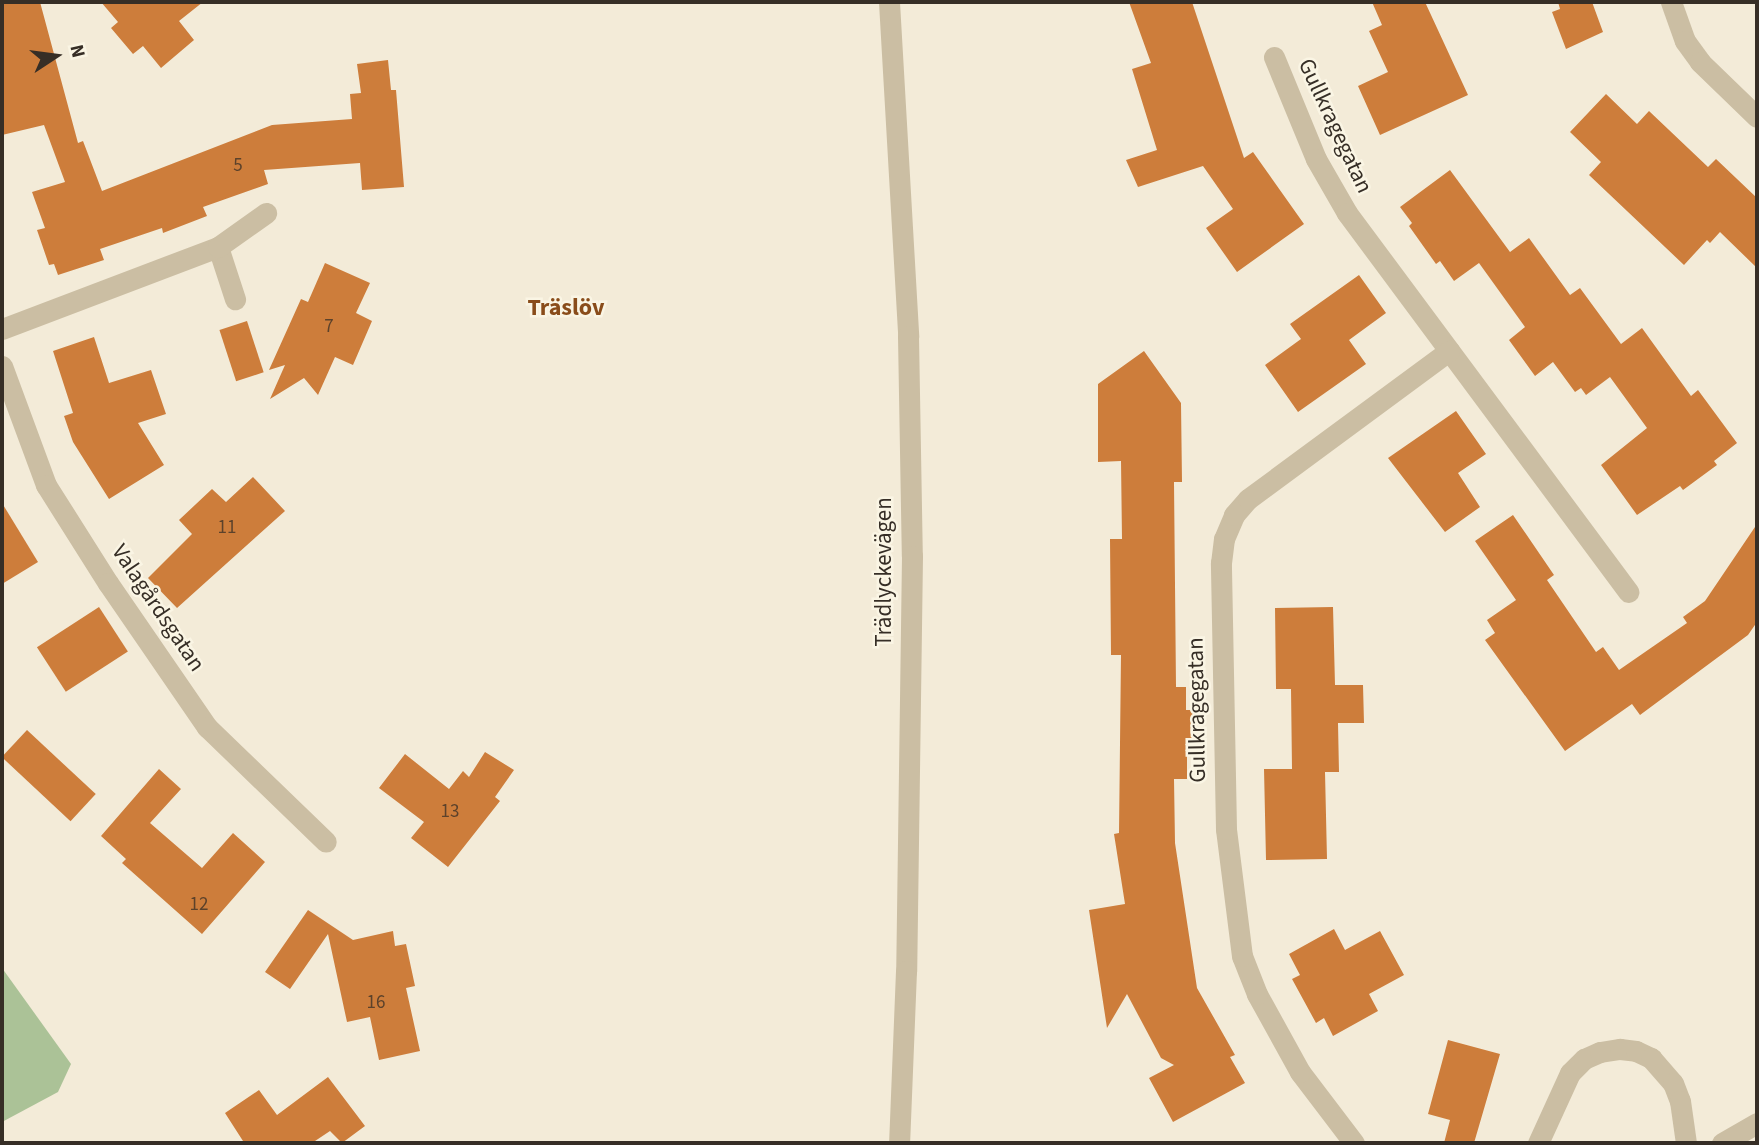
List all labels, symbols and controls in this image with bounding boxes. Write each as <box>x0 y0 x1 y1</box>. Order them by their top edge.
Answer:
north arrow <box>21 21 91 91</box>
text: N <box>62 42 92 60</box>
street label: Gullkragegatan <box>1292 54 1378 198</box>
house number: 5 <box>233 155 243 177</box>
district label: Träslöv <box>527 294 605 322</box>
house number: 7 <box>324 316 334 338</box>
street label: Trädlyckevägen <box>870 497 898 647</box>
house number: 11 <box>218 517 236 539</box>
street label: Valagårdsgatan <box>105 539 211 677</box>
street label: Gullkragegatan <box>1182 637 1212 783</box>
house number: 13 <box>441 801 459 823</box>
house number: 12 <box>190 894 208 916</box>
house number: 16 <box>367 992 385 1014</box>

